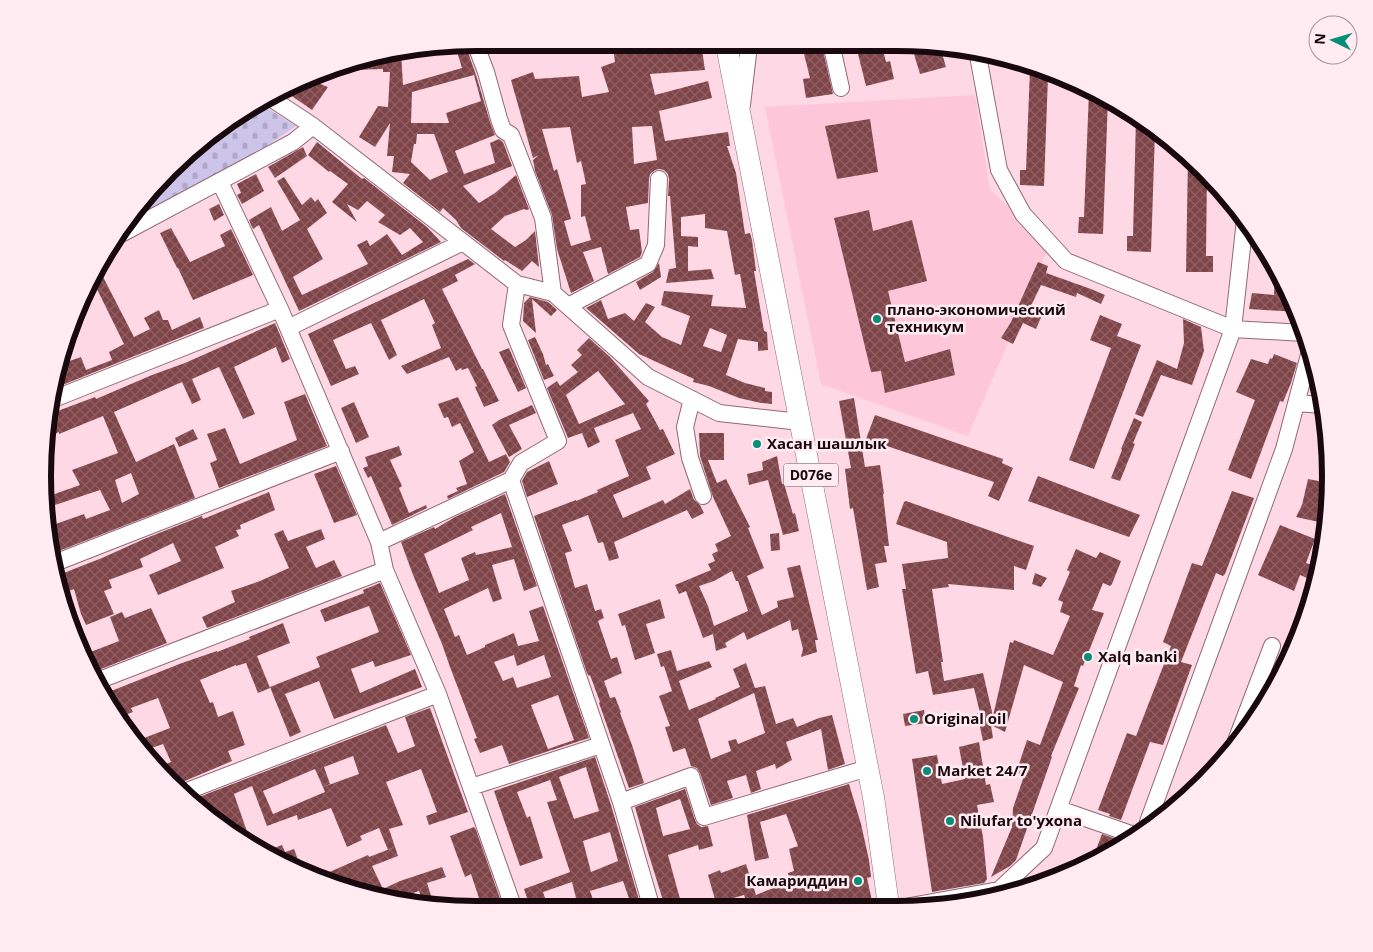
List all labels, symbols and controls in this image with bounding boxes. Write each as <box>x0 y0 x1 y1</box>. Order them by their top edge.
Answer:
north arrow <box>1308 15 1358 65</box>
text: N <box>1310 32 1330 45</box>
place label: плано-экономический техникум <box>887 299 1066 336</box>
marker: плано-экономический техникум <box>871 313 883 325</box>
place label: Хасан шашлык <box>767 433 887 453</box>
marker: Хасан шашлык <box>751 438 763 450</box>
road number: D076e <box>784 464 838 486</box>
place label: Xalq banki <box>1098 646 1177 666</box>
marker: Xalq banki <box>1082 651 1094 663</box>
place label: Original oil <box>924 708 1006 728</box>
marker: Original oil <box>908 713 920 725</box>
place label: Market 24/7 <box>937 760 1028 780</box>
marker: Market 24/7 <box>921 765 933 777</box>
place label: Nilufar to'yxona <box>960 810 1082 830</box>
marker: Nilufar to'yxona <box>944 815 956 827</box>
place label: Камариддин <box>746 870 848 890</box>
marker: Камариддин <box>852 875 864 887</box>

